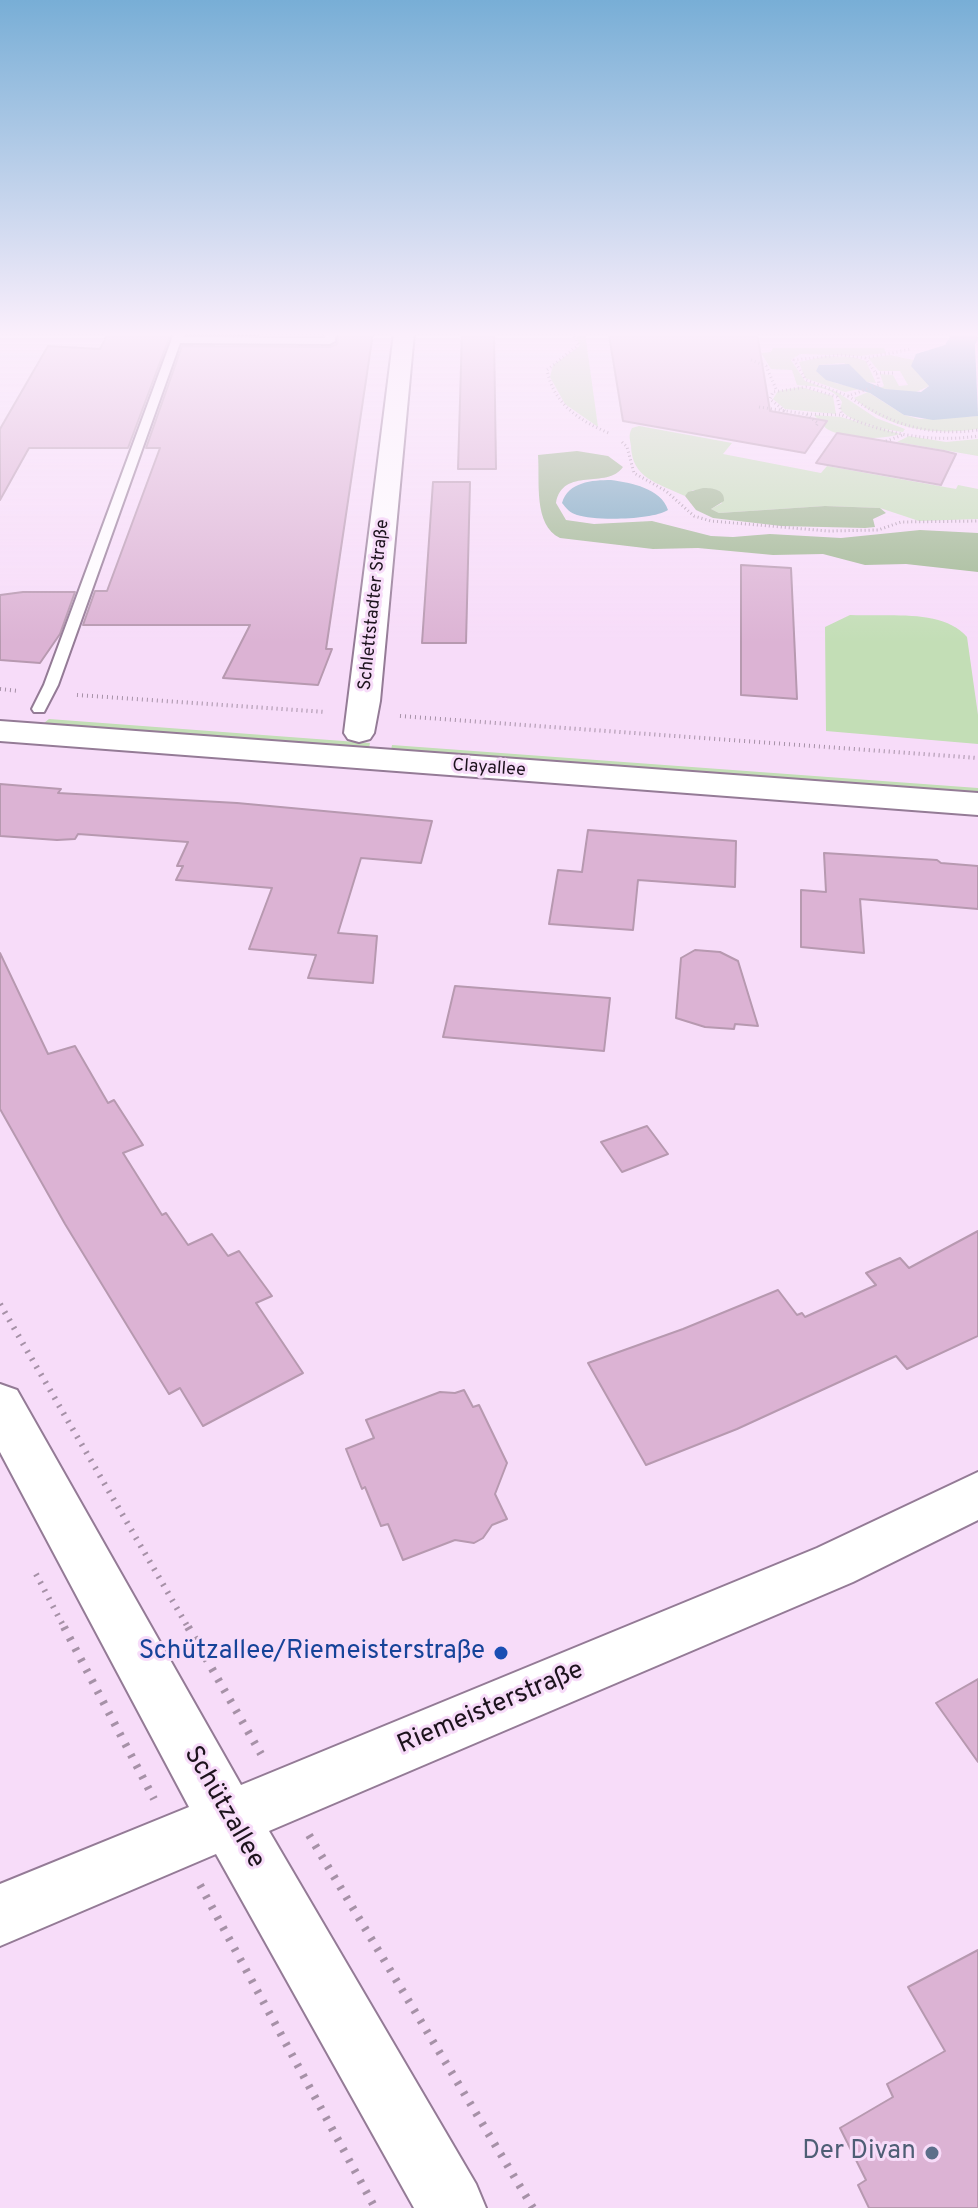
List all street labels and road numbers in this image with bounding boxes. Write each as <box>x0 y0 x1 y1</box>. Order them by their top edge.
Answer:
street label: Schlettstadter Straße <box>355 518 395 692</box>
street label: Clayallee <box>452 756 526 782</box>
street label: Riemeisterstraße <box>393 1656 589 1762</box>
street label: Schützallee <box>176 1741 270 1875</box>

